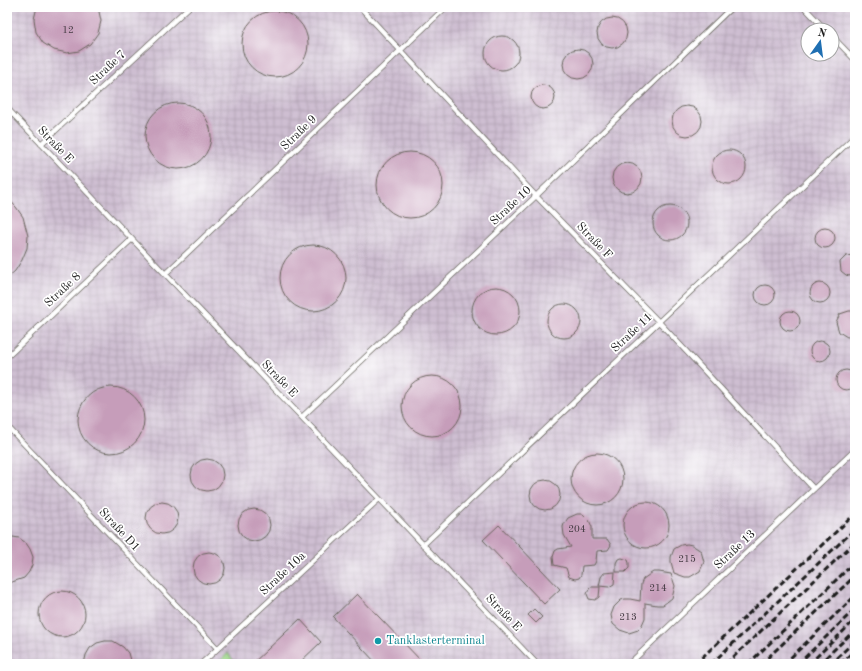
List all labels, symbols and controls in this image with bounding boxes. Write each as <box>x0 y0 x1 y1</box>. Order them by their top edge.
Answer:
north arrow <box>800 22 840 62</box>
house number: 12 <box>62 25 74 35</box>
text: N <box>817 27 828 40</box>
street label: Straße 7 <box>88 48 128 88</box>
street label: Straße 9 <box>279 113 319 153</box>
street label: Straße E <box>35 124 75 166</box>
street label: Straße 10 <box>488 184 534 228</box>
street label: Straße F <box>574 220 614 262</box>
street label: Straße 8 <box>43 270 83 310</box>
street label: Straße 11 <box>609 311 655 355</box>
street label: Straße E <box>259 358 299 400</box>
street label: Straße D1 <box>96 506 142 554</box>
house number: 204 <box>568 524 586 534</box>
street label: Straße 13 <box>712 528 758 572</box>
street label: Straße 10a <box>258 550 308 598</box>
house number: 215 <box>678 554 696 564</box>
house number: 214 <box>649 583 667 593</box>
street label: Straße E <box>483 592 523 634</box>
house number: 213 <box>619 612 637 622</box>
place label: Tanklasterterminal <box>386 635 485 647</box>
marker: Tanklasterterminal <box>373 636 383 646</box>

